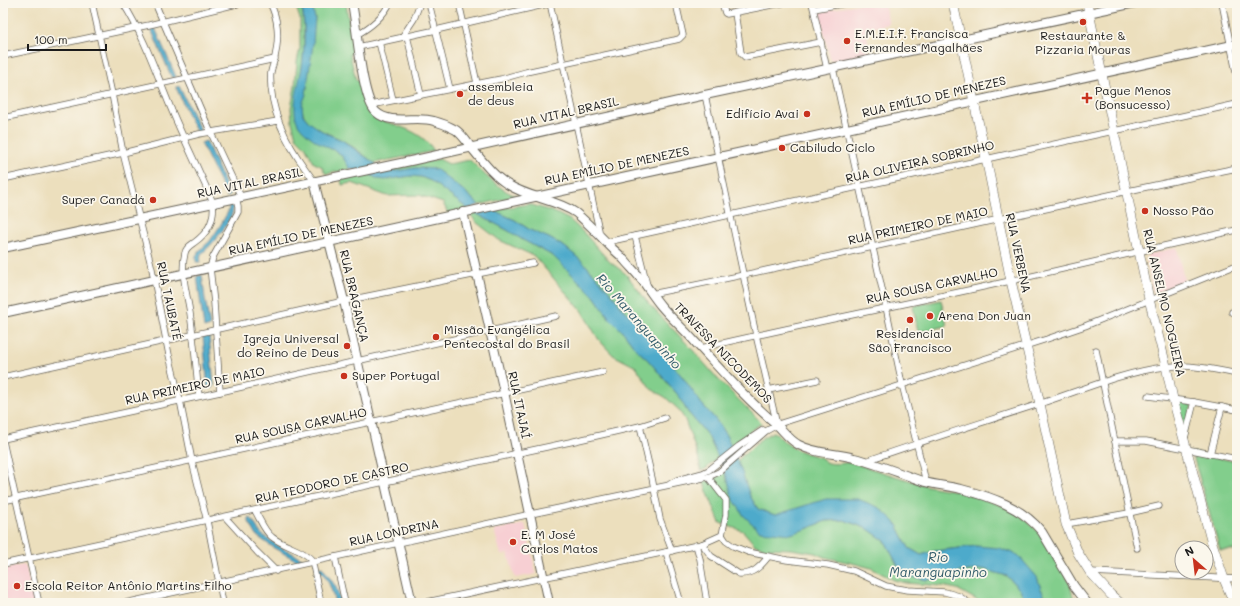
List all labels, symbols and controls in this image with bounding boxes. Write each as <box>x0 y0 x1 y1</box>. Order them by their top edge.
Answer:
marker: Restaurante & Pizzaria Mouras <box>1078 17 1088 27</box>
place label: E.M.E.I.F. Francisca Fernandes Magalhães <box>855 25 983 55</box>
scale bar <box>28 26 106 52</box>
place label: Restaurante & Pizzaria Mouras <box>1035 27 1131 57</box>
text: 100 m <box>34 31 68 47</box>
marker: E.M.E.I.F. Francisca Fernandes Magalhães <box>842 36 852 46</box>
street label: RUA EMÍLIO DE MENEZES <box>860 72 1008 120</box>
place label: assembleia de deus <box>468 78 533 108</box>
place label: Pague Menos (Bonsucesso) <box>1095 82 1171 112</box>
marker: assembleia de deus <box>455 89 465 99</box>
street label: RUA VITAL BRASIL <box>511 92 621 132</box>
marker: Pague Menos (Bonsucesso) <box>1082 93 1092 103</box>
place label: Edifício Avai <box>726 105 799 121</box>
marker: Edifício Avai <box>802 109 812 119</box>
street label: RUA OLIVEIRA SOBRINHO <box>844 136 996 186</box>
place label: Cabiludo Ciclo <box>790 139 875 155</box>
street label: RUA EMÍLIO DE MENEZES <box>543 142 691 188</box>
marker: Cabiludo Ciclo <box>777 143 787 153</box>
street label: RUA VITAL BRASIL <box>195 163 305 201</box>
place label: Super Canadá <box>62 191 145 207</box>
marker: Super Canadá <box>148 195 158 205</box>
street label: RUA PRIMEIRO DE MAIO <box>846 202 989 248</box>
place label: Nosso Pão <box>1153 202 1214 218</box>
marker: Nosso Pão <box>1140 206 1150 216</box>
street label: RUA VERBENA <box>1003 211 1035 294</box>
street label: RUA EMÍLIO DE MENEZES <box>227 212 375 258</box>
street label: RUA ANSELMO NOGUEIRA <box>1140 227 1190 378</box>
street label: RUA BRAGANÇA <box>337 248 373 343</box>
street label: RUA TAUBATÉ <box>154 260 186 342</box>
street label: RUA SOUSA CARVALHO <box>865 263 999 307</box>
water label: Rio Maranguapinho <box>593 269 686 372</box>
street label: TRAVESSA NICODEMOS <box>671 298 776 406</box>
place label: Arena Don Juan <box>938 307 1031 323</box>
marker: Arena Don Juan <box>925 311 935 321</box>
marker: Residencial São Francisco <box>905 315 915 325</box>
place label: Missão Evangélica Pentecostal do Brasil <box>444 321 570 351</box>
place label: Residencial São Francisco <box>869 325 951 355</box>
place label: Igreja Universal do Reino de Deus <box>237 330 339 360</box>
marker: Missão Evangélica Pentecostal do Brasil <box>431 332 441 342</box>
marker: Igreja Universal do Reino de Deus <box>342 341 352 351</box>
street label: RUA PRIMEIRO DE MAIO <box>123 362 266 408</box>
place label: Super Portugal <box>352 367 440 383</box>
street label: RUA ITAJAÍ <box>505 370 535 440</box>
marker: Super Portugal <box>339 371 349 381</box>
street label: RUA SOUSA CARVALHO <box>234 403 368 447</box>
street label: RUA TEODORO DE CASTRO <box>254 458 410 506</box>
street label: RUA LONDRINA <box>348 515 440 549</box>
place label: E. M José Carlos Matos <box>521 526 598 556</box>
marker: E. M José Carlos Matos <box>508 537 518 547</box>
north arrow <box>1174 540 1214 580</box>
text: N <box>1182 542 1196 559</box>
water label: Rio Maranguapinho <box>889 548 987 580</box>
place label: Escola Reitor Antônio Martins Filho <box>25 577 232 593</box>
marker: Escola Reitor Antônio Martins Filho <box>12 581 22 591</box>

